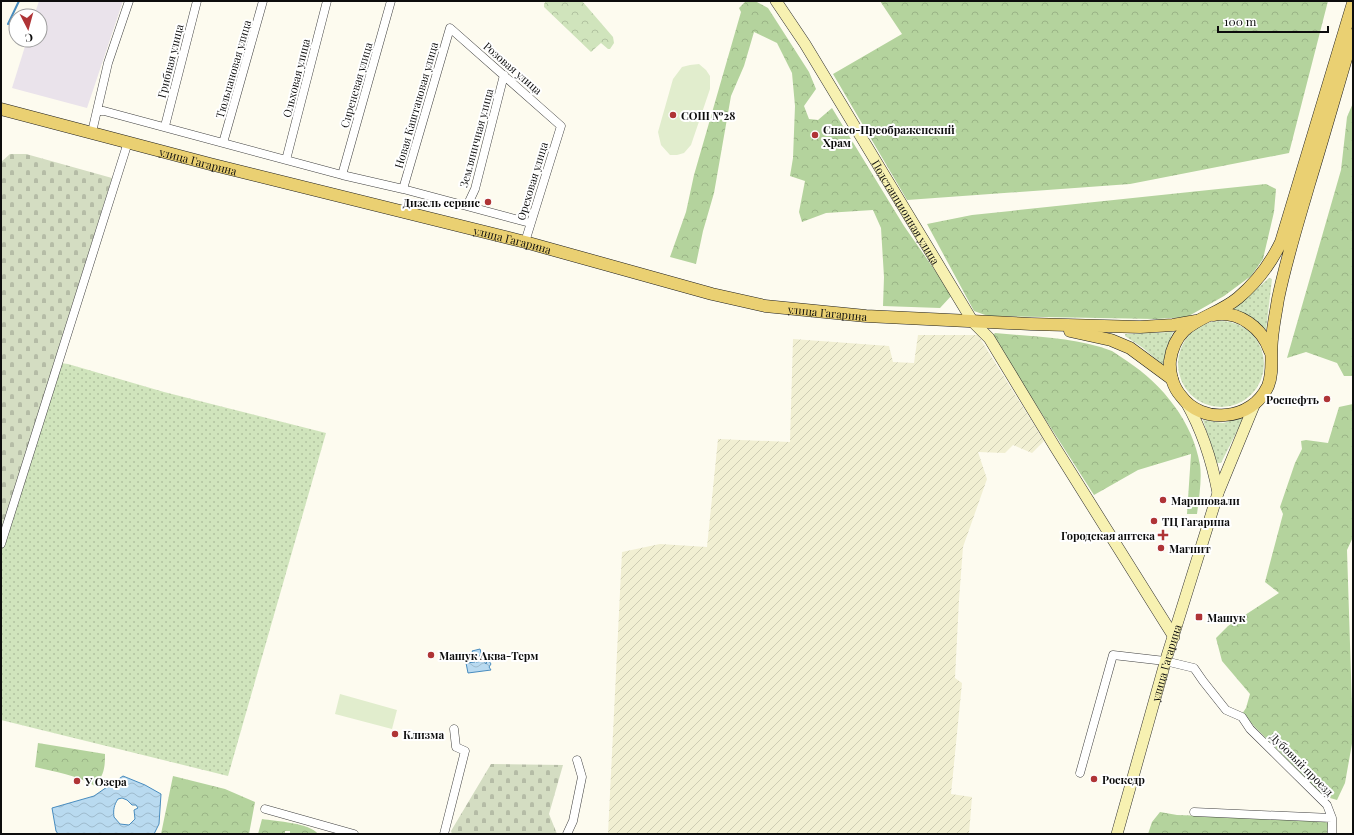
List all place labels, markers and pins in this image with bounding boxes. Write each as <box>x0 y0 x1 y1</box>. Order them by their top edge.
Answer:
place label: СОШ №28 <box>681 108 736 123</box>
marker: СОШ №28 <box>668 110 678 120</box>
place label: Спасо-Преображенский Храм <box>823 122 955 150</box>
marker: Спасо-Преображенский Храм <box>810 130 820 140</box>
place label: Дизель сервис <box>403 195 481 210</box>
marker: Дизель сервис <box>483 197 493 207</box>
place label: Роснефть <box>1266 392 1319 407</box>
marker: Роснефть <box>1322 394 1332 404</box>
place label: Мариновали <box>1171 493 1240 508</box>
marker: Мариновали <box>1158 495 1168 505</box>
place label: ТЦ Гагарина <box>1162 514 1230 529</box>
marker: ТЦ Гагарина <box>1149 516 1159 526</box>
place label: Городская аптека <box>1061 528 1155 543</box>
marker: Городская аптека <box>1158 530 1168 540</box>
place label: Магнит <box>1169 541 1211 556</box>
marker: Магнит <box>1156 543 1166 553</box>
place label: Машук <box>1207 610 1246 625</box>
marker: Машук <box>1194 612 1204 622</box>
place label: Машук Аква-Терм <box>439 648 538 663</box>
marker: Машук Аква-Терм <box>426 650 436 660</box>
place label: Клизма <box>403 727 444 742</box>
marker: Клизма <box>390 729 400 739</box>
place label: Роскедр <box>1102 772 1145 787</box>
place label: У Озера <box>84 774 127 789</box>
marker: Роскедр <box>1089 774 1099 784</box>
marker: У Озера <box>72 776 82 786</box>

